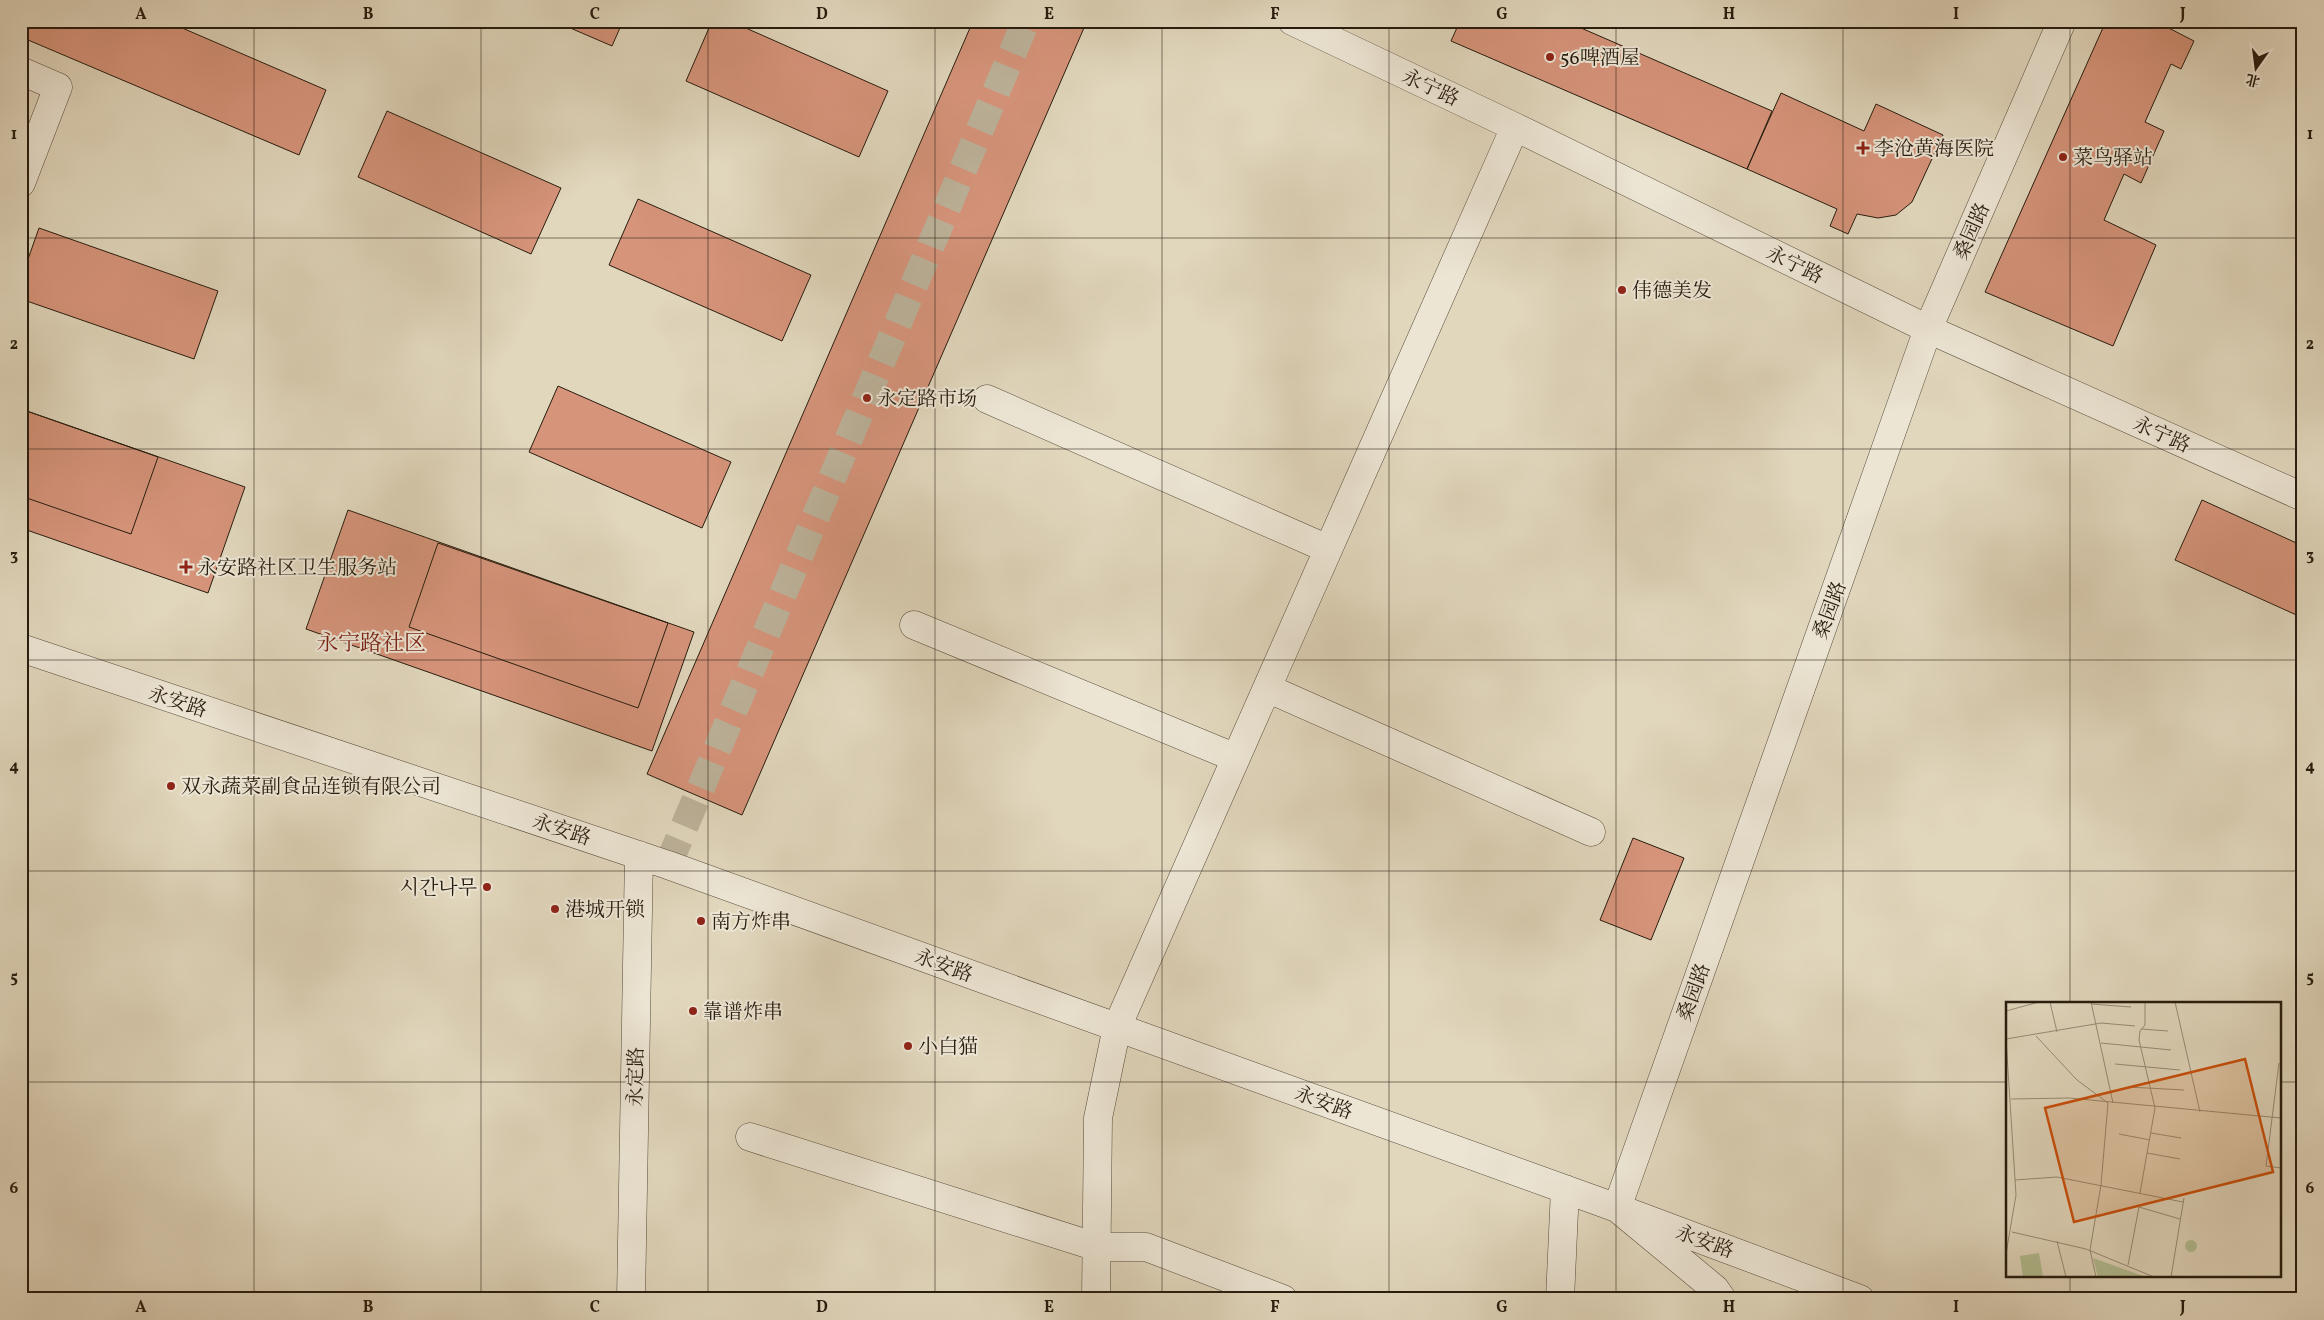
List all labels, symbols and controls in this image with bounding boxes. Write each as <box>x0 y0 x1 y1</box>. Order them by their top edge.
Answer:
text: A <box>135 4 147 26</box>
text: B <box>363 4 374 26</box>
text: C <box>590 4 600 26</box>
text: D <box>816 4 828 26</box>
text: E <box>1044 4 1054 26</box>
text: F <box>1270 4 1280 26</box>
text: G <box>1496 4 1508 26</box>
text: H <box>1723 4 1735 26</box>
text: I <box>1953 4 1959 26</box>
text: J <box>2179 4 2186 26</box>
north arrow <box>2232 42 2282 92</box>
place label: 56啤酒屋 <box>1560 45 1640 73</box>
marker: 56啤酒屋 <box>1544 51 1556 63</box>
street label: 永宁路 <box>1397 63 1463 114</box>
text: 北 <box>2244 68 2262 90</box>
text: 1 <box>11 124 17 146</box>
text: 1 <box>2307 124 2313 146</box>
place label: 李沧黄海医院 <box>1874 136 1994 164</box>
marker: 李沧黄海医院 <box>1856 141 1870 155</box>
place label: 菜鸟驿站 <box>2073 145 2153 173</box>
marker: 菜鸟驿站 <box>2057 151 2069 163</box>
street label: 桑园路 <box>1948 199 1998 265</box>
street label: 永宁路 <box>1761 240 1827 292</box>
place label: 伟德美发 <box>1632 278 1712 306</box>
marker: 伟德美发 <box>1616 284 1628 296</box>
text: 2 <box>10 334 18 356</box>
text: 2 <box>2306 334 2314 356</box>
place label: 永定路市场 <box>877 386 977 414</box>
marker: 永定路市场 <box>861 392 873 404</box>
street label: 永宁路 <box>2128 411 2194 461</box>
text: 3 <box>10 545 18 567</box>
text: 3 <box>2306 545 2314 567</box>
place label: 永安路社区卫生服务站 <box>197 555 397 583</box>
marker: 永安路社区卫生服务站 <box>179 560 193 574</box>
street label: 桑园路 <box>1807 578 1854 644</box>
district label: 永宁路社区 <box>316 629 426 660</box>
street label: 永安路 <box>145 680 210 725</box>
text: 4 <box>9 756 19 778</box>
text: 4 <box>2305 756 2315 778</box>
place label: 双永蔬菜副食品连锁有限公司 <box>181 774 441 802</box>
marker: 双永蔬菜副食品连锁有限公司 <box>165 780 177 792</box>
street label: 永安路 <box>529 808 594 853</box>
place label: 시간나무 <box>400 875 477 903</box>
marker: 시간나무 <box>481 881 493 893</box>
place label: 港城开锁 <box>565 897 645 925</box>
marker: 港城开锁 <box>549 903 561 915</box>
place label: 南方炸串 <box>711 909 791 937</box>
marker: 南方炸串 <box>695 915 707 927</box>
street label: 永安路 <box>910 943 976 990</box>
street label: 桑园路 <box>1671 960 1718 1026</box>
text: 5 <box>10 967 18 989</box>
text: 5 <box>2306 967 2314 989</box>
place label: 靠谱炸串 <box>703 999 783 1027</box>
inset map <box>2006 1002 2282 1278</box>
marker: 靠谱炸串 <box>687 1005 699 1017</box>
place label: 小白猫 <box>918 1034 978 1062</box>
marker: 小白猫 <box>902 1040 914 1052</box>
street label: 永定路 <box>622 1047 652 1107</box>
street label: 永安路 <box>1290 1080 1356 1127</box>
text: 6 <box>10 1178 19 1200</box>
text: 6 <box>2306 1178 2315 1200</box>
street label: 永安路 <box>1671 1219 1737 1266</box>
text: A <box>135 1297 147 1319</box>
text: B <box>363 1297 374 1319</box>
text: C <box>590 1297 600 1319</box>
text: D <box>816 1297 828 1319</box>
text: E <box>1044 1297 1054 1319</box>
text: F <box>1270 1297 1280 1319</box>
text: G <box>1496 1297 1508 1319</box>
text: H <box>1723 1297 1735 1319</box>
text: I <box>1953 1297 1959 1319</box>
text: J <box>2179 1297 2186 1319</box>

